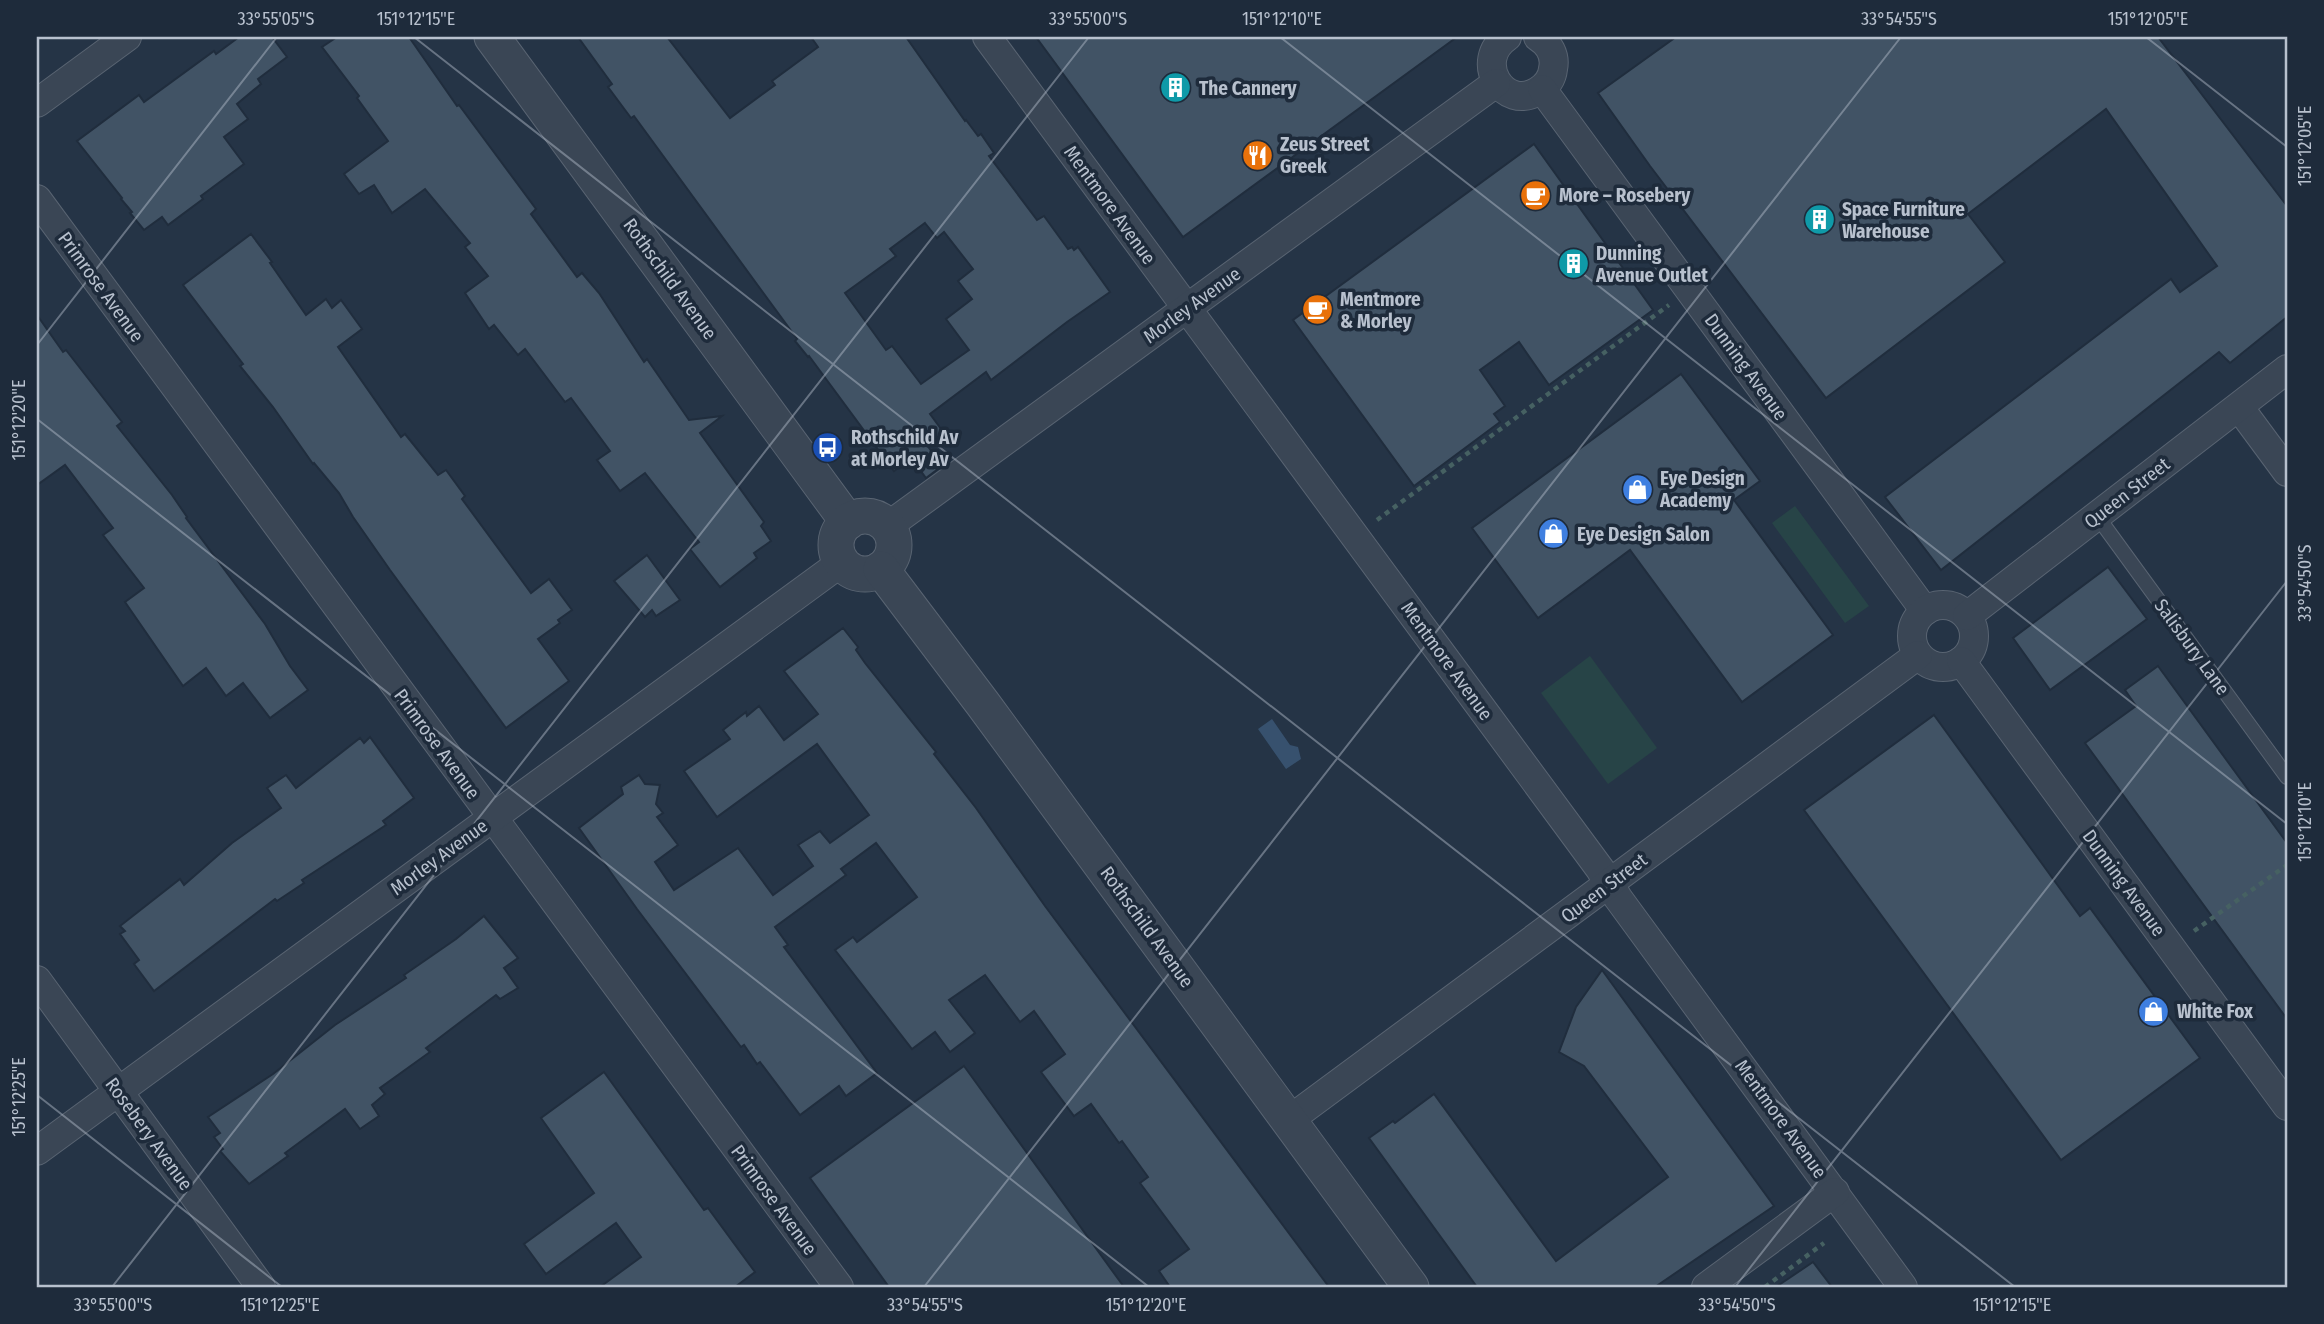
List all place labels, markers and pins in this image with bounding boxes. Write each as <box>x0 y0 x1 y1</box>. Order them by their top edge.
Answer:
building icon: The Cannery <box>1159 71 1193 105</box>
place label: The Cannery <box>1199 77 1298 100</box>
place label: Zeus Street Greek <box>1280 133 1370 178</box>
restaurant icon: Zeus Street Greek <box>1240 138 1274 172</box>
cafe icon: More – Rosebery <box>1519 178 1553 212</box>
place label: More – Rosebery <box>1559 184 1691 207</box>
place label: Space Furniture Warehouse <box>1842 198 1965 243</box>
building icon: Space Furniture Warehouse <box>1802 203 1836 237</box>
place label: Dunning Avenue Outlet <box>1595 242 1708 287</box>
building icon: Dunning Avenue Outlet <box>1556 247 1590 281</box>
place label: Mentmore & Morley <box>1340 288 1421 333</box>
cafe icon: Mentmore & Morley <box>1300 293 1334 327</box>
place label: Rothschild Av at Morley Av <box>851 426 959 471</box>
bus stop icon: Rothschild Av at Morley Av <box>811 431 845 465</box>
place label: Eye Design Academy <box>1659 467 1745 512</box>
shop icon: Eye Design Academy <box>1620 472 1654 506</box>
shop icon: Eye Design Salon <box>1537 517 1571 551</box>
place label: Eye Design Salon <box>1577 523 1710 546</box>
shop icon: White Fox <box>2137 994 2171 1028</box>
place label: White Fox <box>2177 1000 2254 1023</box>

